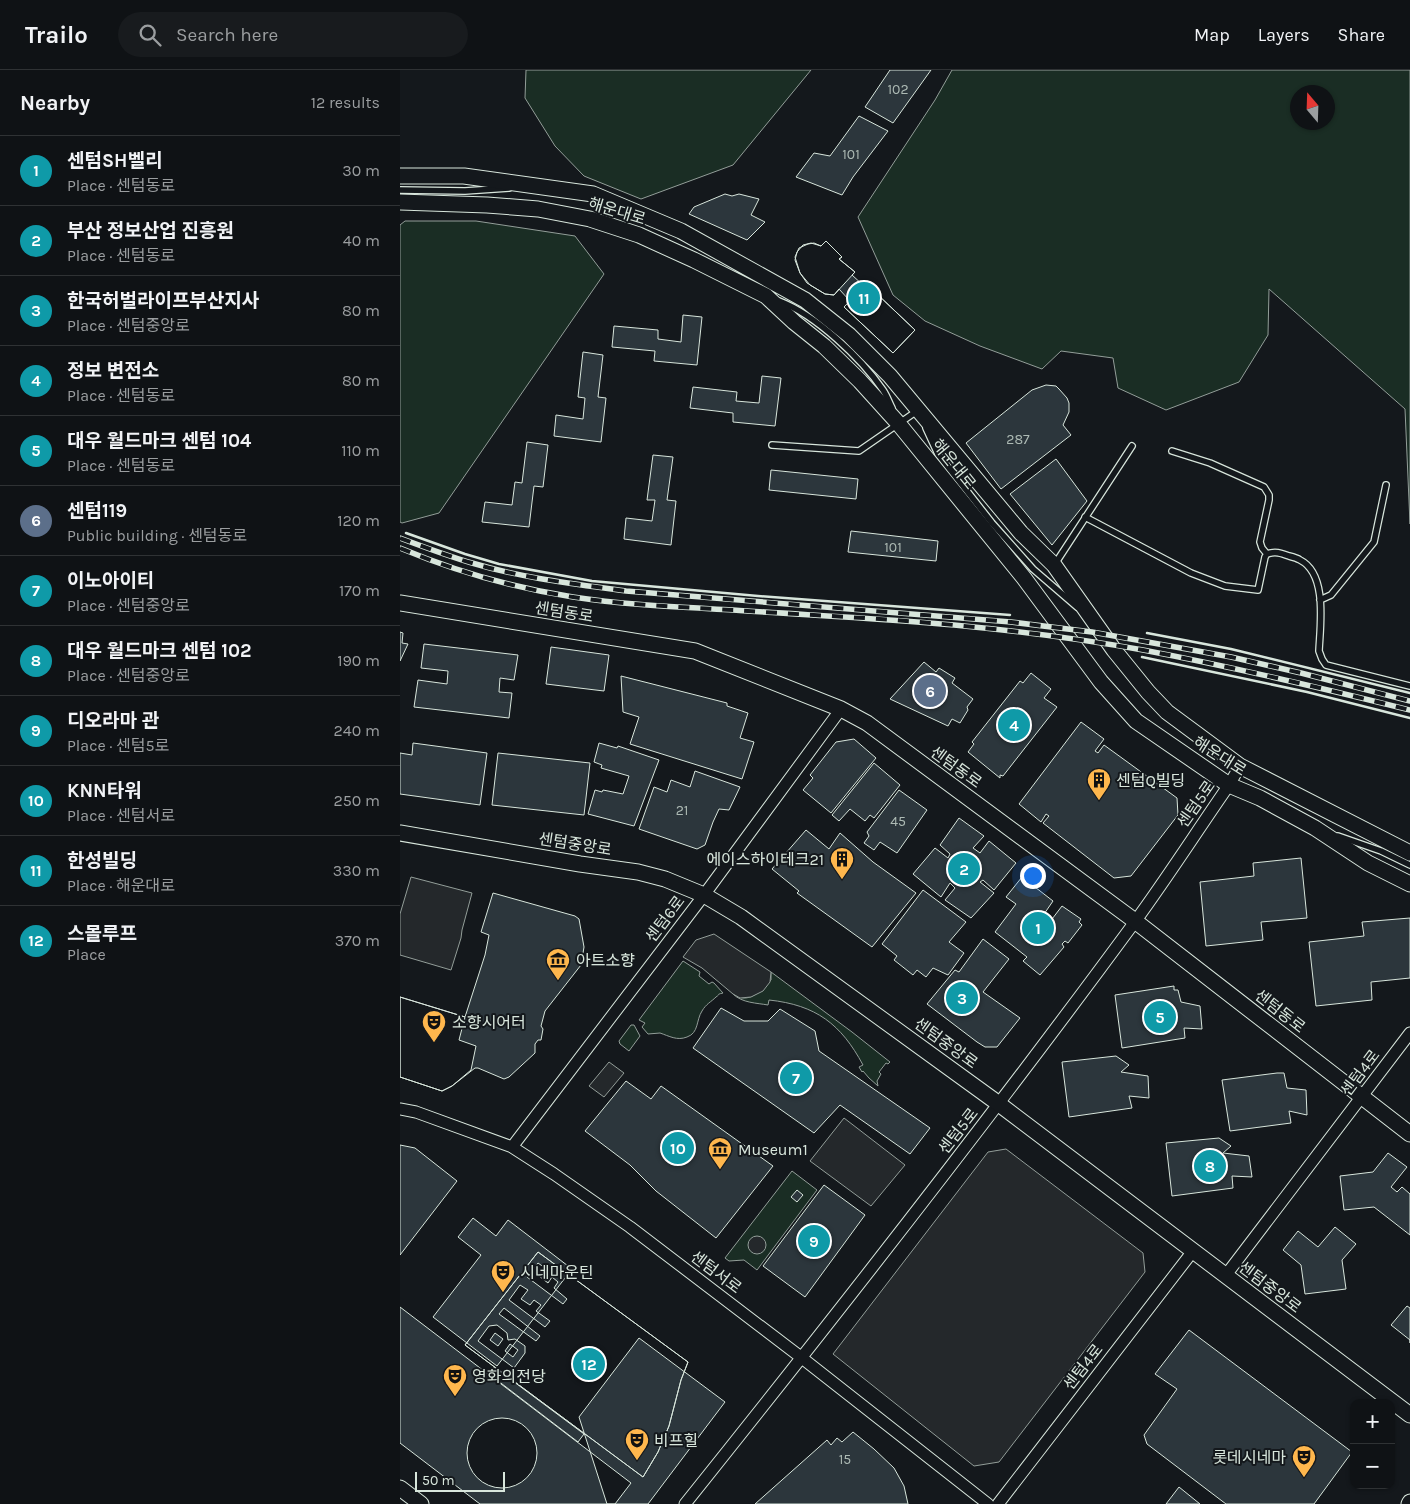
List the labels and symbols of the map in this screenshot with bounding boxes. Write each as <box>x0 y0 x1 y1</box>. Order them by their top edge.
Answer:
house number: 102 <box>887 81 909 98</box>
north arrow <box>1290 85 1335 130</box>
house number: 101 <box>842 146 860 163</box>
street label: 해운대로 <box>586 193 648 229</box>
pin: 11 <box>848 279 880 317</box>
house number: 287 <box>1006 431 1030 448</box>
street label: 해운대로 <box>928 435 980 493</box>
house number: 101 <box>884 539 902 556</box>
street label: 센텀동로 <box>533 598 595 626</box>
pin: 6 <box>914 672 946 710</box>
pin: 4 <box>998 706 1030 744</box>
street label: 해운대로 <box>1190 732 1250 780</box>
street label: 센텀동로 <box>927 742 986 792</box>
building icon: 센텀Q빌딩 <box>1086 767 1112 801</box>
place label: 센텀Q빌딩 <box>1116 771 1185 790</box>
street label: 센텀5로 <box>1173 777 1219 831</box>
house number: 21 <box>676 802 688 819</box>
house number: 45 <box>890 813 906 830</box>
street label: 센텀중앙로 <box>537 829 613 859</box>
building icon: 에이스하이테크21 <box>829 846 855 880</box>
place label: 에이스하이테크21 <box>706 850 824 869</box>
pin: 2 <box>948 850 980 888</box>
your location <box>1020 863 1046 889</box>
street label: 센텀6로 <box>641 892 689 946</box>
pin: 1 <box>1022 909 1054 947</box>
museum icon: 아트소향 <box>545 947 571 981</box>
place label: 아트소향 <box>576 951 635 970</box>
pin: 3 <box>946 979 978 1017</box>
street label: 센텀동로 <box>1251 985 1309 1037</box>
pin: 5 <box>1144 998 1176 1036</box>
theatre icon: 소향시어터 <box>421 1009 447 1043</box>
place label: 소향시어터 <box>452 1013 526 1032</box>
street label: 센텀중앙로 <box>911 1014 982 1072</box>
street label: 센텀4로 <box>1336 1046 1384 1100</box>
pin: 7 <box>780 1059 812 1097</box>
street label: 센텀5로 <box>934 1104 982 1158</box>
pin: 10 <box>662 1129 694 1167</box>
museum icon: Museum1 <box>707 1136 733 1170</box>
place label: Museum1 <box>738 1140 808 1159</box>
pin: 8 <box>1194 1147 1226 1185</box>
pin: 9 <box>798 1222 830 1260</box>
street label: 센텀서로 <box>687 1247 745 1297</box>
street label: 센텀중앙로 <box>1235 1257 1305 1317</box>
theatre icon: 시네마운틴 <box>490 1259 516 1293</box>
place label: 시네마운틴 <box>520 1263 594 1282</box>
street label: 센텀4로 <box>1059 1340 1107 1394</box>
pin: 12 <box>573 1345 605 1383</box>
theatre icon: 영화의전당 <box>442 1363 468 1397</box>
place label: 영화의전당 <box>472 1367 546 1386</box>
theatre icon: 비프힐 <box>624 1427 650 1461</box>
place label: 비프힐 <box>654 1431 698 1450</box>
theatre icon: 롯데시네마 <box>1291 1444 1317 1478</box>
place label: 롯데시네마 <box>1212 1448 1286 1467</box>
house number: 15 <box>839 1451 851 1468</box>
scale bar <box>415 1469 505 1492</box>

